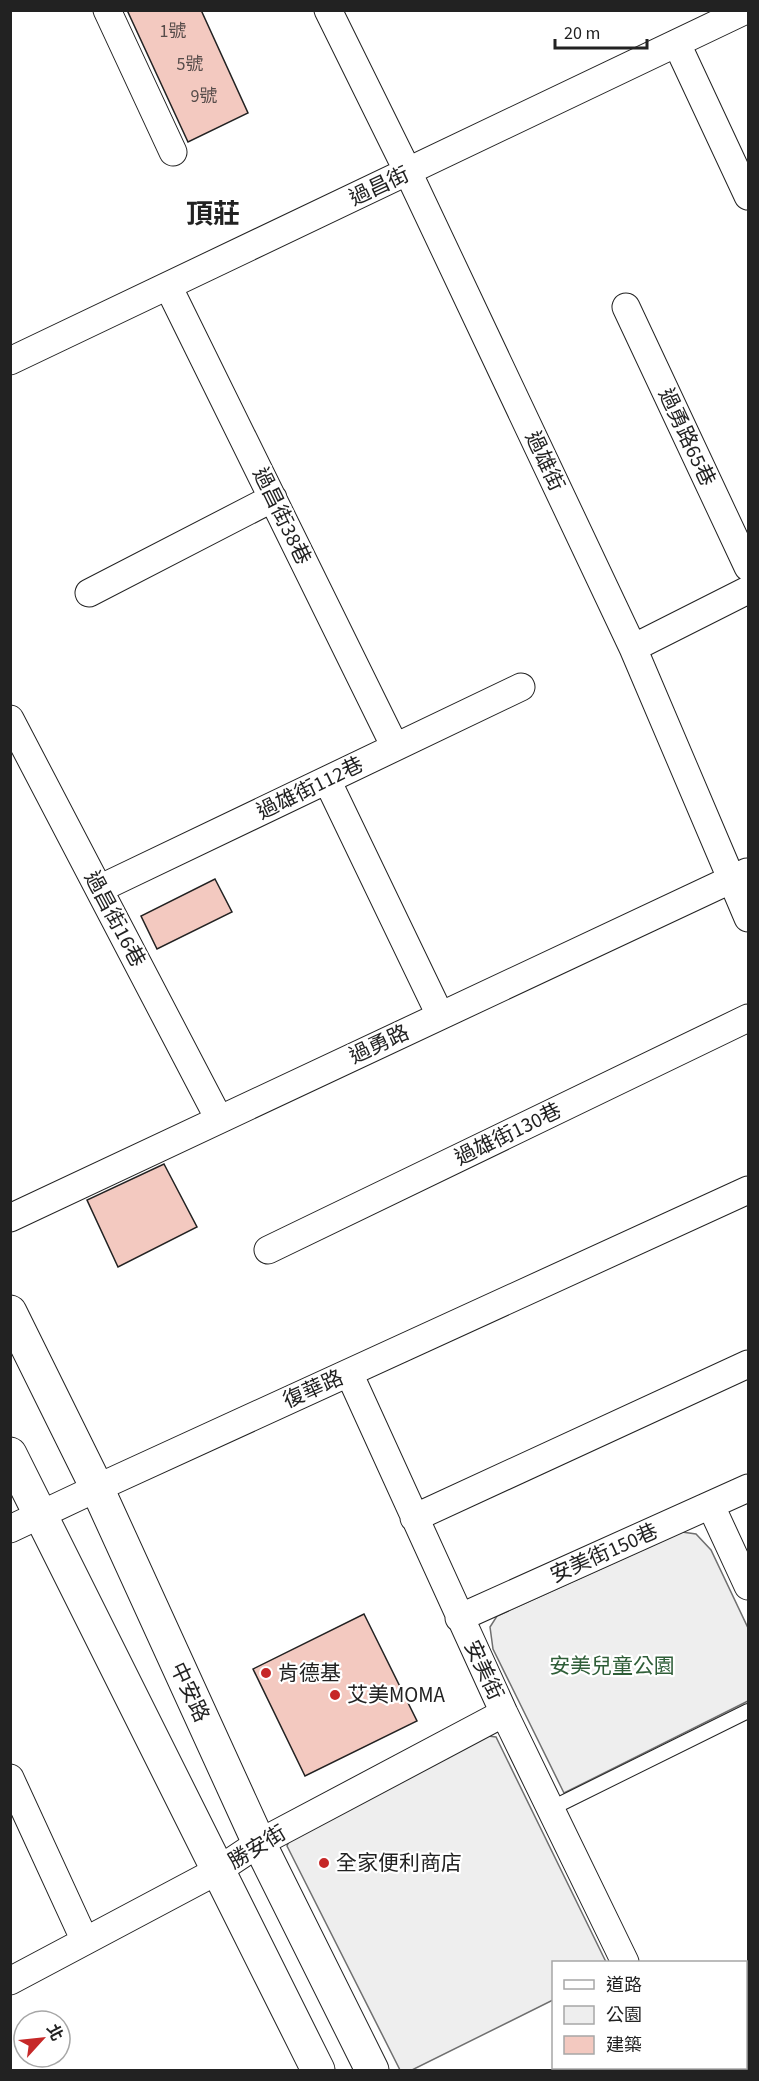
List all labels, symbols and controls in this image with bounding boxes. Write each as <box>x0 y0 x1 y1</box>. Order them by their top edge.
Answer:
scale bar <box>555 12 646 50</box>
house number: 1號 <box>160 19 186 44</box>
text: 20 m <box>564 21 600 46</box>
house number: 5號 <box>177 52 203 77</box>
house number: 9號 <box>191 84 217 109</box>
street label: 過昌街 <box>344 159 414 213</box>
district label: 頂莊 <box>186 195 240 234</box>
street label: 過勇路65巷 <box>651 383 723 491</box>
street label: 過雄街 <box>518 426 572 496</box>
street label: 過昌街38巷 <box>246 462 318 570</box>
street label: 過雄街112巷 <box>252 749 368 827</box>
street label: 過昌街16巷 <box>77 866 153 972</box>
street label: 過勇路 <box>344 1017 414 1071</box>
street label: 過雄街130巷 <box>450 1095 566 1173</box>
street label: 復華路 <box>278 1362 348 1416</box>
street label: 安美街150巷 <box>545 1516 663 1590</box>
street label: 安美街 <box>457 1635 511 1705</box>
park label: 安美兒童公園 <box>549 1651 675 1681</box>
street label: 中安路 <box>163 1657 217 1727</box>
place label: 肯德基 <box>278 1658 341 1688</box>
marker: 肯德基 <box>259 1666 273 1680</box>
place label: 艾美MOMA <box>347 1680 445 1710</box>
marker: 艾美MOMA <box>328 1688 342 1702</box>
street label: 勝安街 <box>222 1818 292 1876</box>
place label: 全家便利商店 <box>336 1848 462 1878</box>
marker: 全家便利商店 <box>317 1856 331 1870</box>
legend <box>552 1961 747 2069</box>
text: 道路 <box>606 1973 642 1998</box>
text: 公園 <box>606 2003 642 2028</box>
north arrow <box>12 2009 72 2069</box>
text: 北 <box>41 2021 68 2045</box>
text: 建築 <box>606 2033 642 2058</box>

